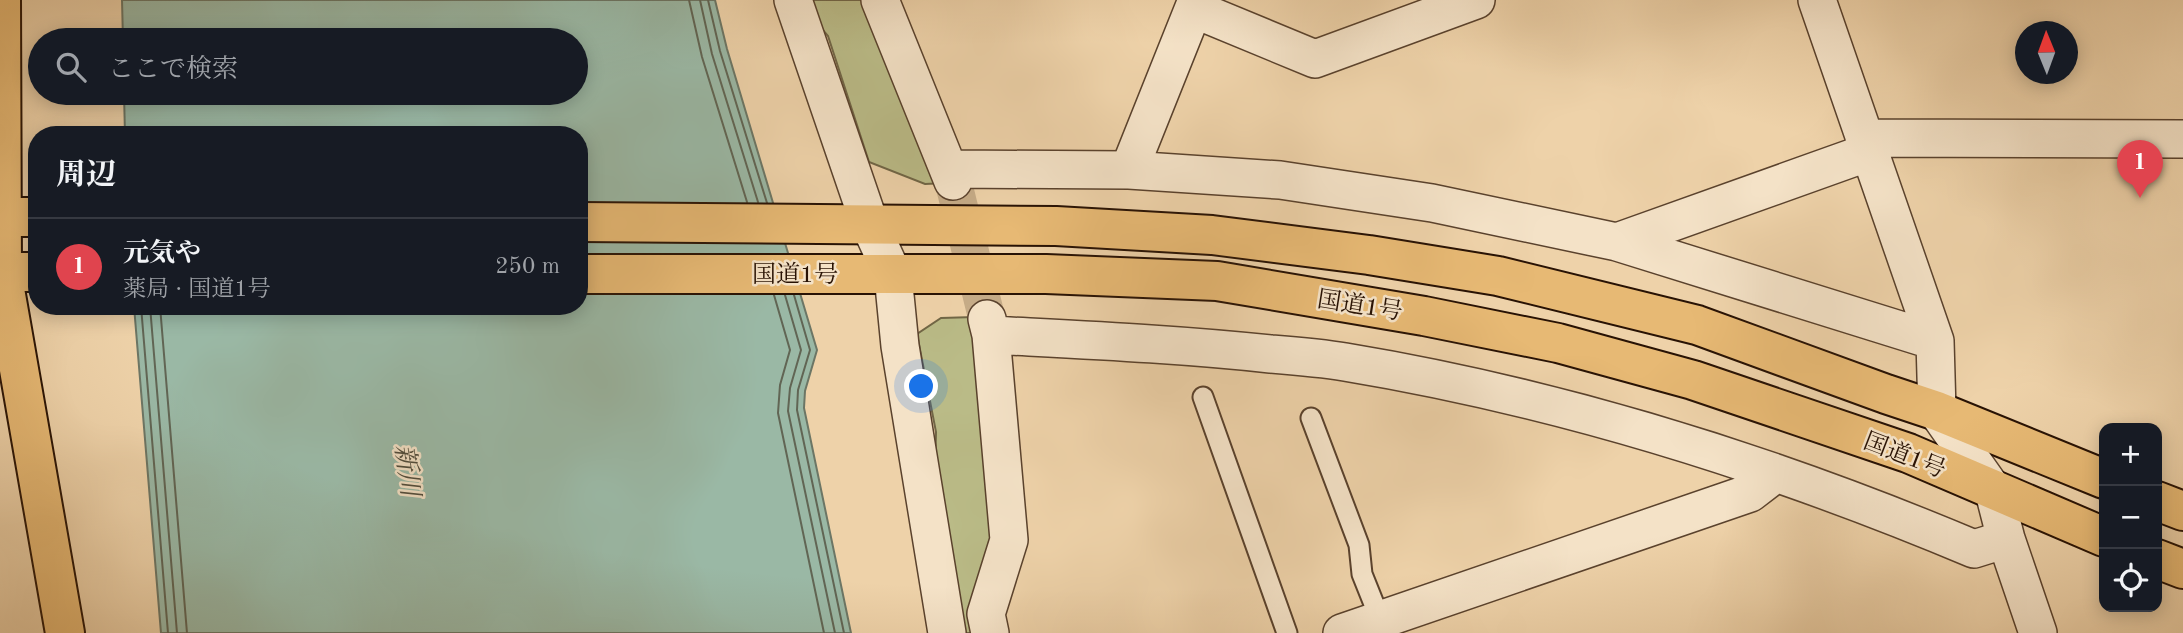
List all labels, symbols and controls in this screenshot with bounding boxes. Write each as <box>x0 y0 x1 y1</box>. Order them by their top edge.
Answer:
north arrow <box>2015 21 2078 84</box>
search box <box>28 28 588 105</box>
icon: search <box>52 48 90 86</box>
text: ここで検索 <box>108 57 238 83</box>
pin: 1 <box>2117 140 2163 198</box>
text: 周辺 <box>56 161 116 191</box>
text: 元気や <box>123 241 201 267</box>
text: 1 <box>72 255 86 278</box>
text: 250 m <box>495 255 560 278</box>
street label: 国道1号 <box>752 261 838 288</box>
text: 薬局 · 国道1号 <box>123 278 271 301</box>
street label: 国道1号 <box>1315 285 1404 326</box>
your location <box>904 369 938 403</box>
map controls <box>2099 423 2162 612</box>
button: + <box>2099 423 2162 486</box>
street label: 国道1号 <box>1860 427 1950 483</box>
water label: 新川 <box>390 442 425 501</box>
button: − <box>2099 486 2162 549</box>
button: locate <box>2099 549 2162 612</box>

